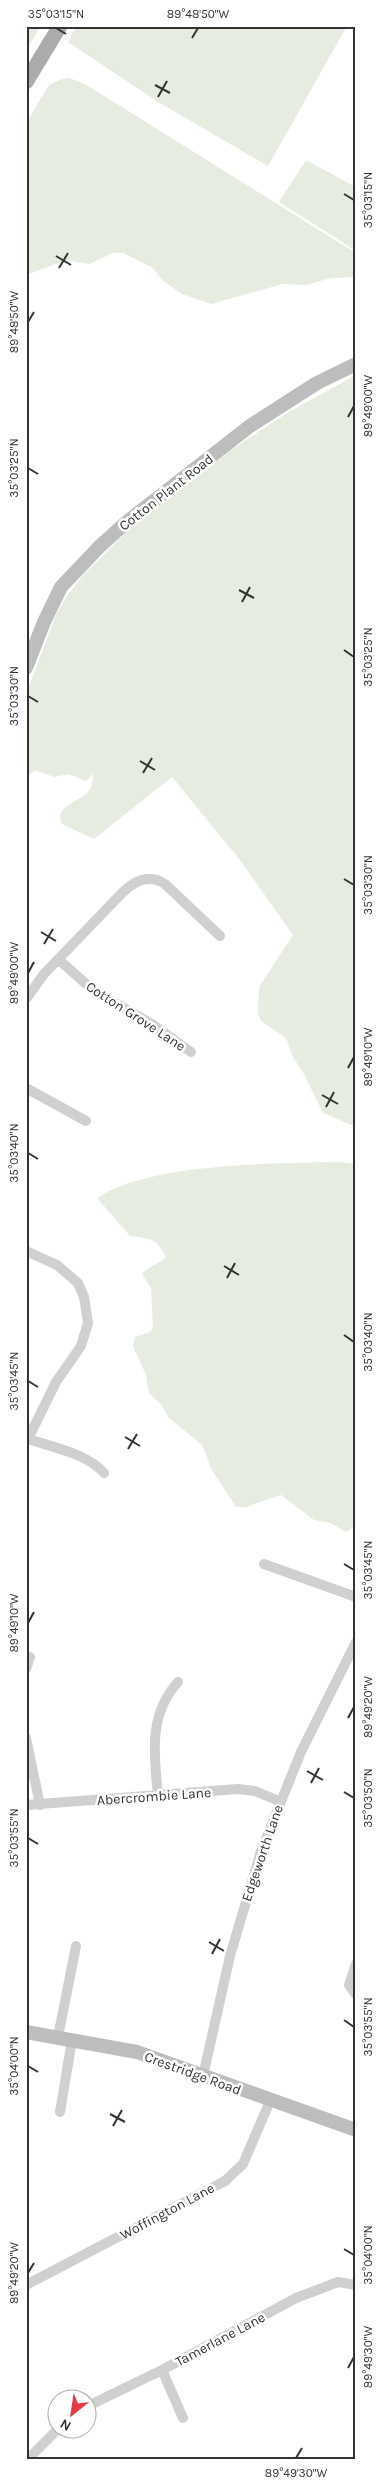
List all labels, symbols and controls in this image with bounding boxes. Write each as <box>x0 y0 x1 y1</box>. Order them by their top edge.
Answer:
text: 35°03'15"N <box>28 7 84 21</box>
text: 89°48'50"W <box>167 7 229 21</box>
text: 35°03'15"N <box>361 172 375 228</box>
text: 89°48'50"W <box>7 291 21 353</box>
text: 89°49'00"W <box>361 375 375 437</box>
text: 35°03'25"N <box>7 438 21 498</box>
street label: Cotton Plant Road <box>116 450 217 534</box>
text: 35°03'25"N <box>361 627 375 687</box>
text: 35°03'30"N <box>7 666 21 726</box>
text: 35°03'30"N <box>361 855 375 915</box>
text: 89°49'00"W <box>7 942 21 1004</box>
street label: Cotton Grove Lane <box>83 978 189 1055</box>
text: 89°49'10"W <box>361 1027 375 1087</box>
text: 35°03'40"N <box>7 1123 21 1183</box>
text: 35°03'40"N <box>361 1312 375 1372</box>
text: 35°03'45"N <box>7 1351 21 1411</box>
text: 35°03'45"N <box>361 1540 375 1600</box>
text: 89°49'10"W <box>7 1593 21 1653</box>
text: 89°49'20"W <box>361 1676 375 1738</box>
text: 35°03'50"N <box>361 1768 375 1828</box>
street label: Abercrombie Lane <box>96 1784 212 1809</box>
street label: Edgeworth Lane <box>238 1803 287 1904</box>
text: 35°03'55"N <box>7 1808 21 1868</box>
text: 35°03'55"N <box>361 1997 375 2057</box>
text: 35°04'00"N <box>7 2036 21 2096</box>
street label: Crestridge Road <box>142 2048 243 2099</box>
street label: Woffington Lane <box>117 2179 217 2243</box>
text: 35°04'00"N <box>361 2225 375 2285</box>
text: 89°49'20"W <box>7 2242 21 2304</box>
street label: Tamerlane Lane <box>172 2309 268 2370</box>
text: 89°49'30"W <box>361 2326 375 2388</box>
north arrow <box>48 2388 98 2438</box>
text: N <box>57 2415 74 2435</box>
text: 89°49'30"W <box>265 2466 327 2480</box>

